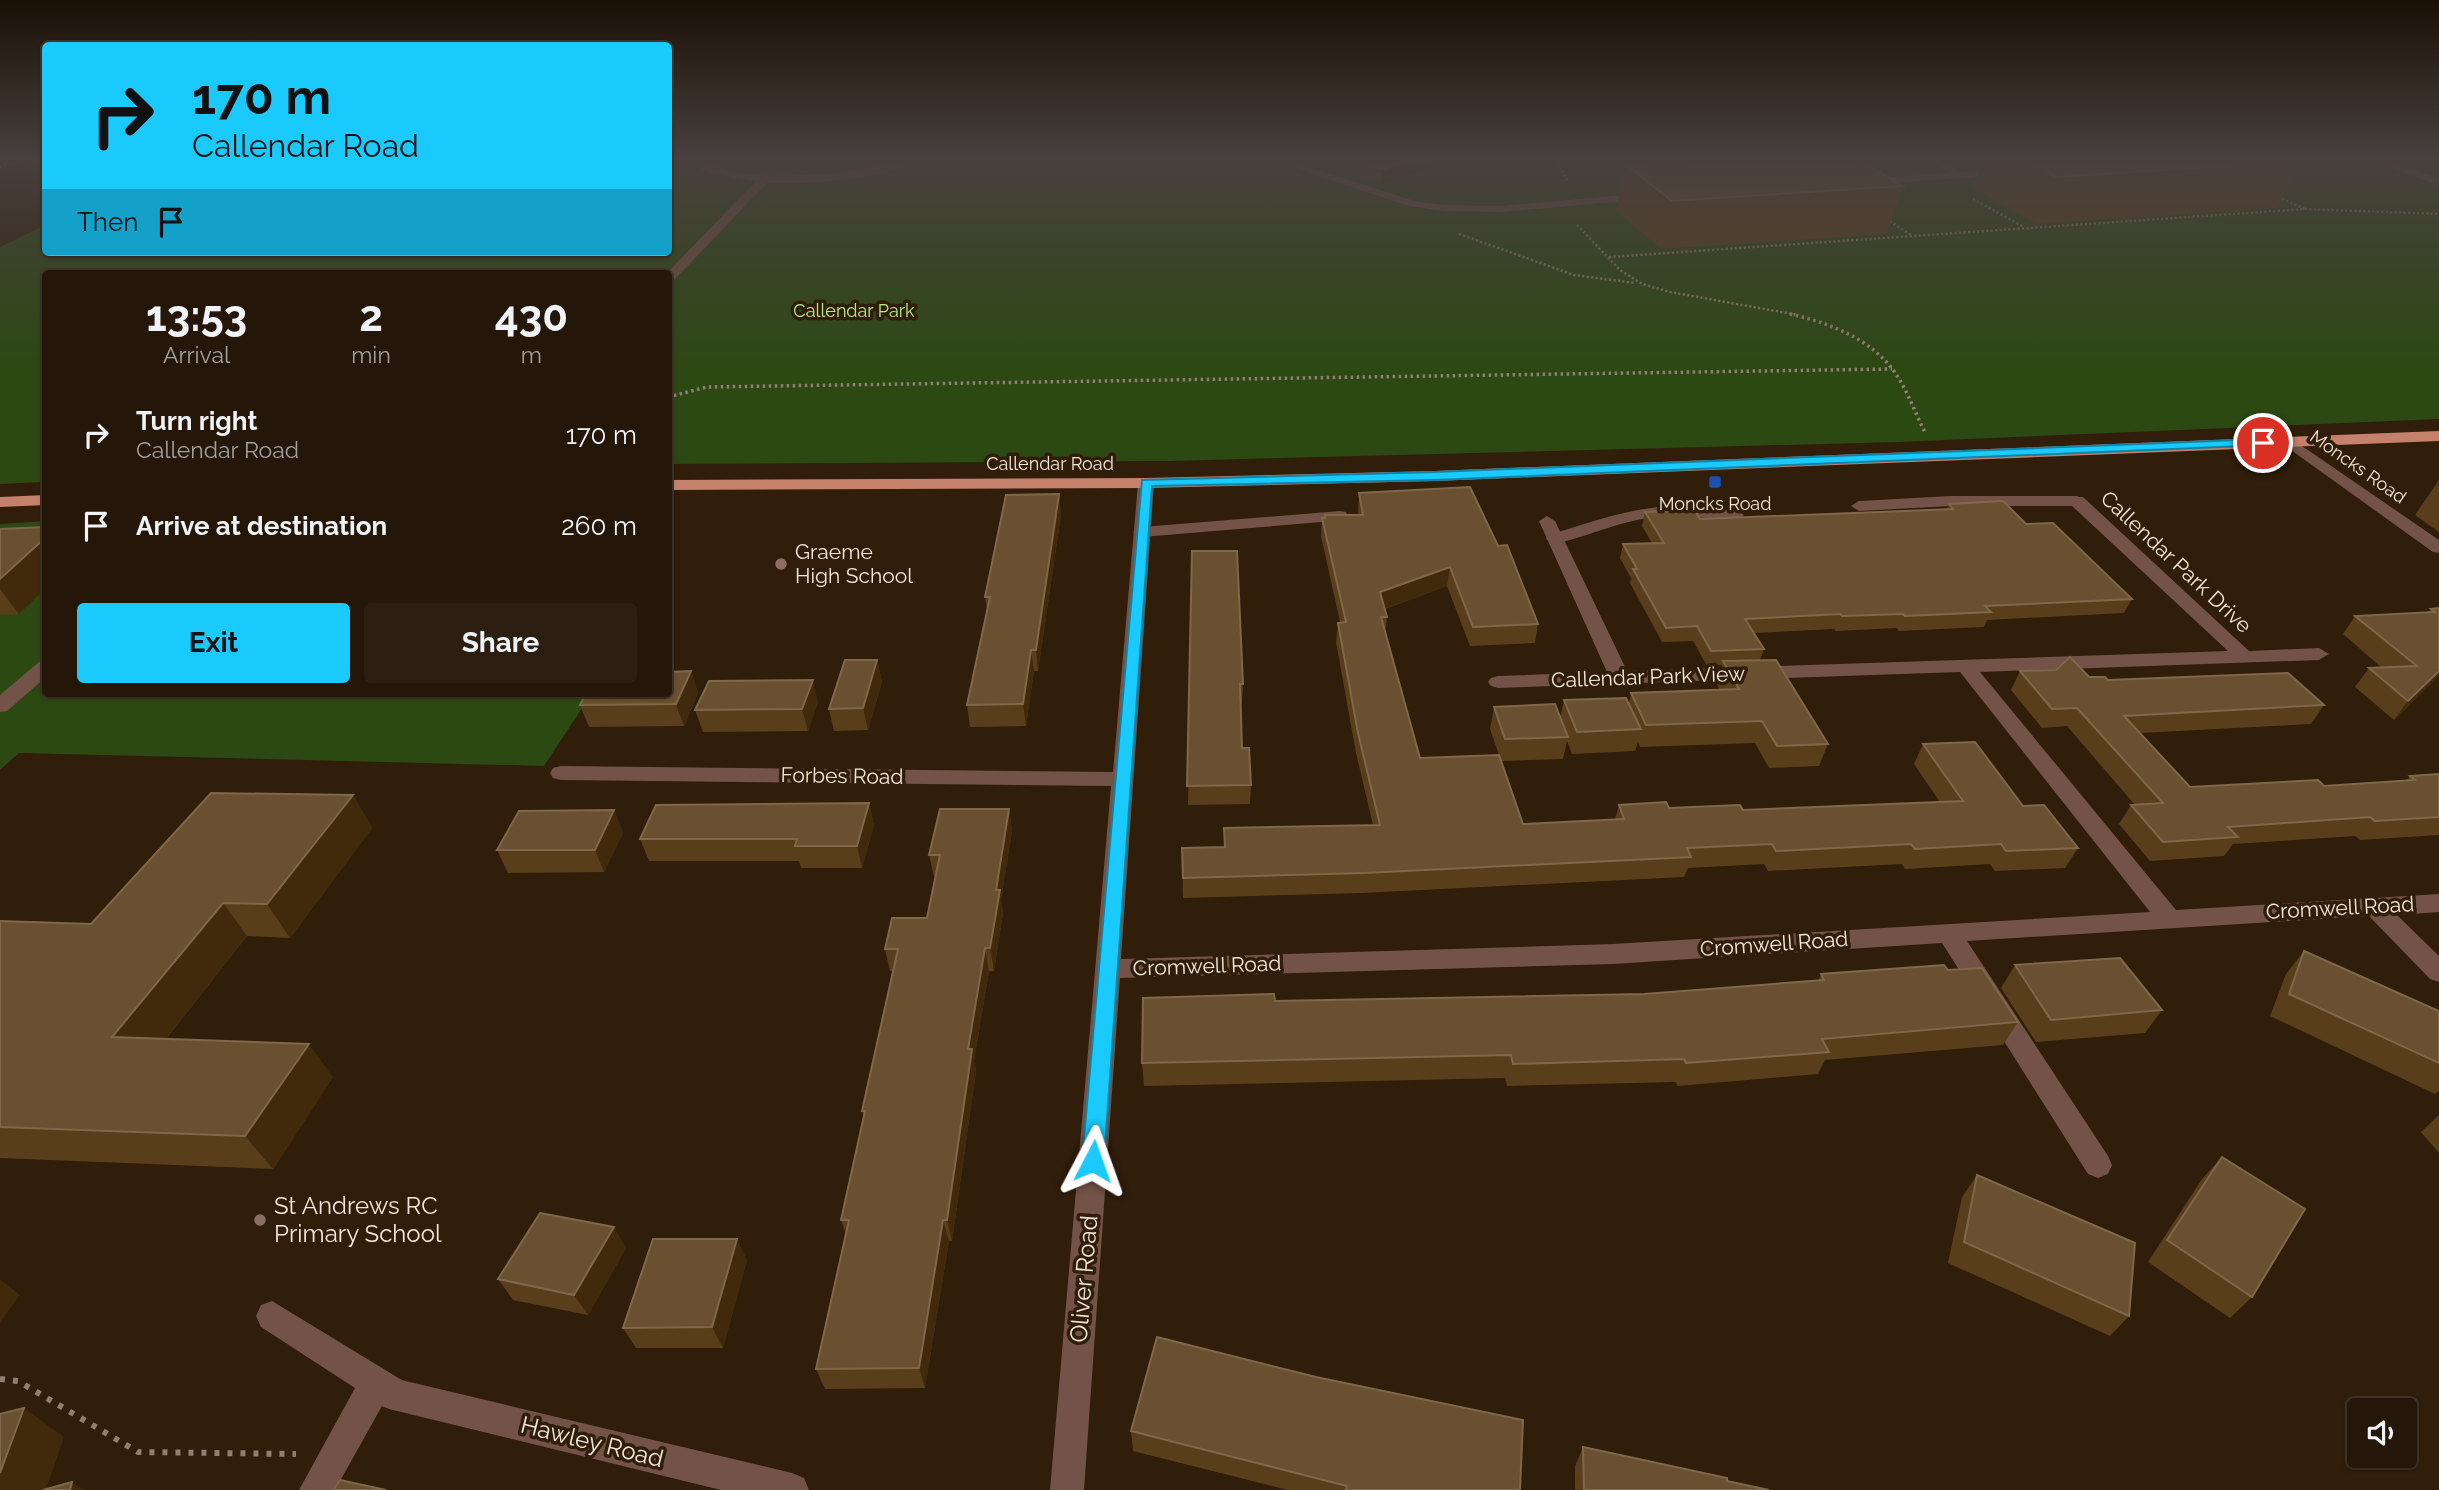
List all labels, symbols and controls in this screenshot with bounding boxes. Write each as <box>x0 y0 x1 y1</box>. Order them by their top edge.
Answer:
text: 170 m <box>192 68 331 125</box>
icon: right <box>77 70 168 161</box>
text: Callendar Road <box>192 127 419 164</box>
icon: arrive <box>152 203 190 241</box>
text: Then <box>77 207 138 237</box>
text: 13:53 <box>146 292 247 341</box>
text: 2 <box>359 292 383 341</box>
text: 430 <box>495 292 568 341</box>
park label: Callendar Park <box>793 300 915 321</box>
text: Arrival <box>163 341 230 368</box>
text: min <box>351 341 391 368</box>
text: m <box>521 341 542 368</box>
text: Turn right <box>136 406 257 436</box>
pin <box>2233 413 2293 473</box>
icon: right <box>77 416 115 454</box>
text: 170 m <box>566 420 637 450</box>
icon: arrive <box>2244 424 2282 462</box>
street label: Moncks Road <box>2306 426 2410 508</box>
text: Callendar Road <box>136 436 299 463</box>
street label: Callendar Road <box>986 453 1114 474</box>
marker: Moncks Road <box>1707 474 1723 490</box>
street label: Callendar Park Drive <box>2096 485 2257 638</box>
place label: Moncks Road <box>1659 493 1771 514</box>
icon: arrive <box>77 507 115 545</box>
text: Arrive at destination <box>136 511 387 541</box>
text: 260 m <box>561 511 637 541</box>
place label: Graeme High School <box>795 539 913 588</box>
marker: Graeme High School <box>773 556 789 572</box>
button: Exit <box>77 603 350 683</box>
button: Share <box>364 603 637 683</box>
street label: Callendar Park View <box>1551 661 1745 692</box>
street label: Forbes Road <box>780 762 904 789</box>
street label: Cromwell Road <box>2265 891 2415 924</box>
street label: Cromwell Road <box>1699 926 1849 961</box>
street label: Cromwell Road <box>1132 950 1282 981</box>
position arrow <box>1056 1124 1130 1198</box>
place label: St Andrews RC Primary School <box>274 1191 442 1248</box>
marker: St Andrews RC Primary School <box>252 1212 268 1228</box>
street label: Oliver Road <box>1063 1214 1104 1344</box>
map controls <box>2347 1398 2417 1468</box>
button: sound <box>2347 1398 2417 1468</box>
street label: Hawley Road <box>518 1410 667 1473</box>

